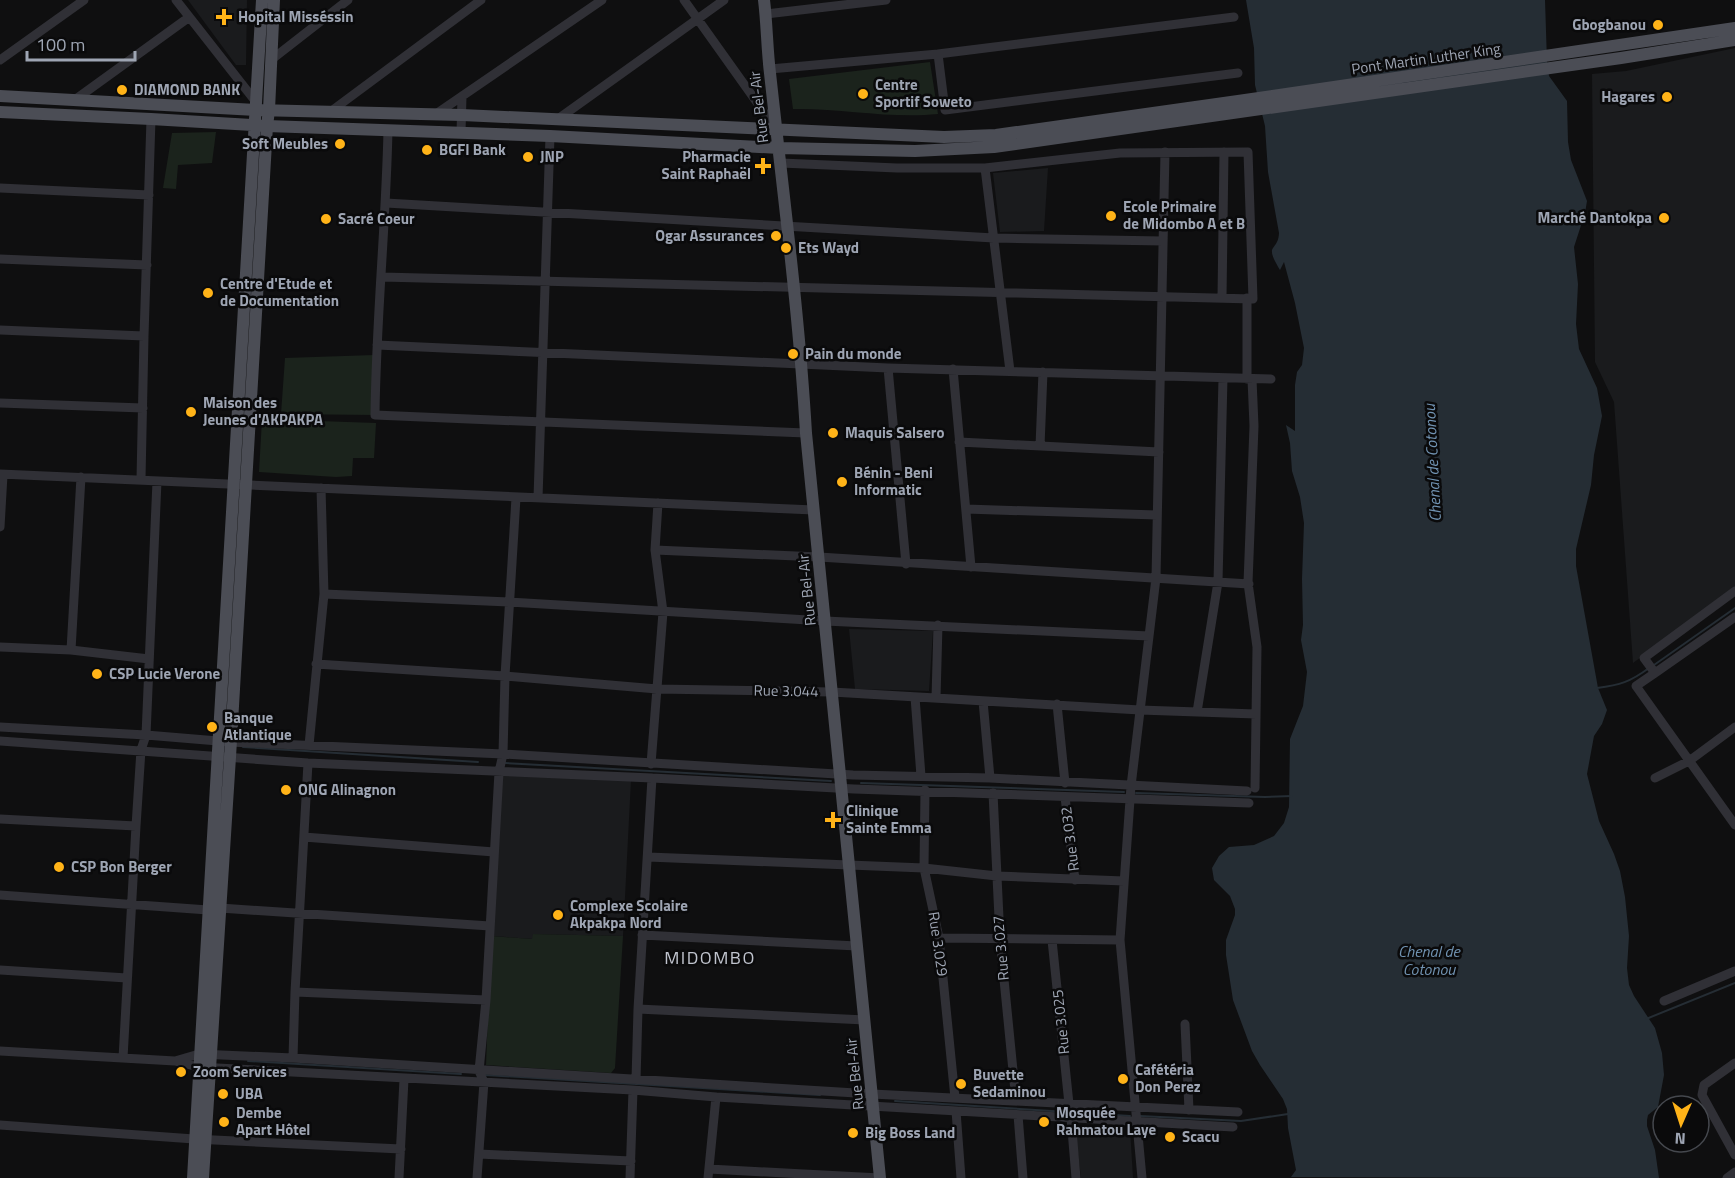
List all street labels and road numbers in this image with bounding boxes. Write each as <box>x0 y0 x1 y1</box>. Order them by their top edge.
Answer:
street label: Pont Martin Luther King <box>1350 37 1502 80</box>
street label: Rue Bel-Air <box>743 70 774 144</box>
street label: Rue Bel-Air <box>791 553 822 627</box>
street label: Rue 3.044 <box>753 678 819 703</box>
street label: Rue 3.032 <box>1054 805 1085 873</box>
street label: Rue 3.029 <box>923 910 954 978</box>
street label: Rue 3.027 <box>986 915 1015 981</box>
street label: Rue 3.025 <box>1046 989 1075 1056</box>
street label: Rue Bel-Air <box>839 1037 870 1111</box>

